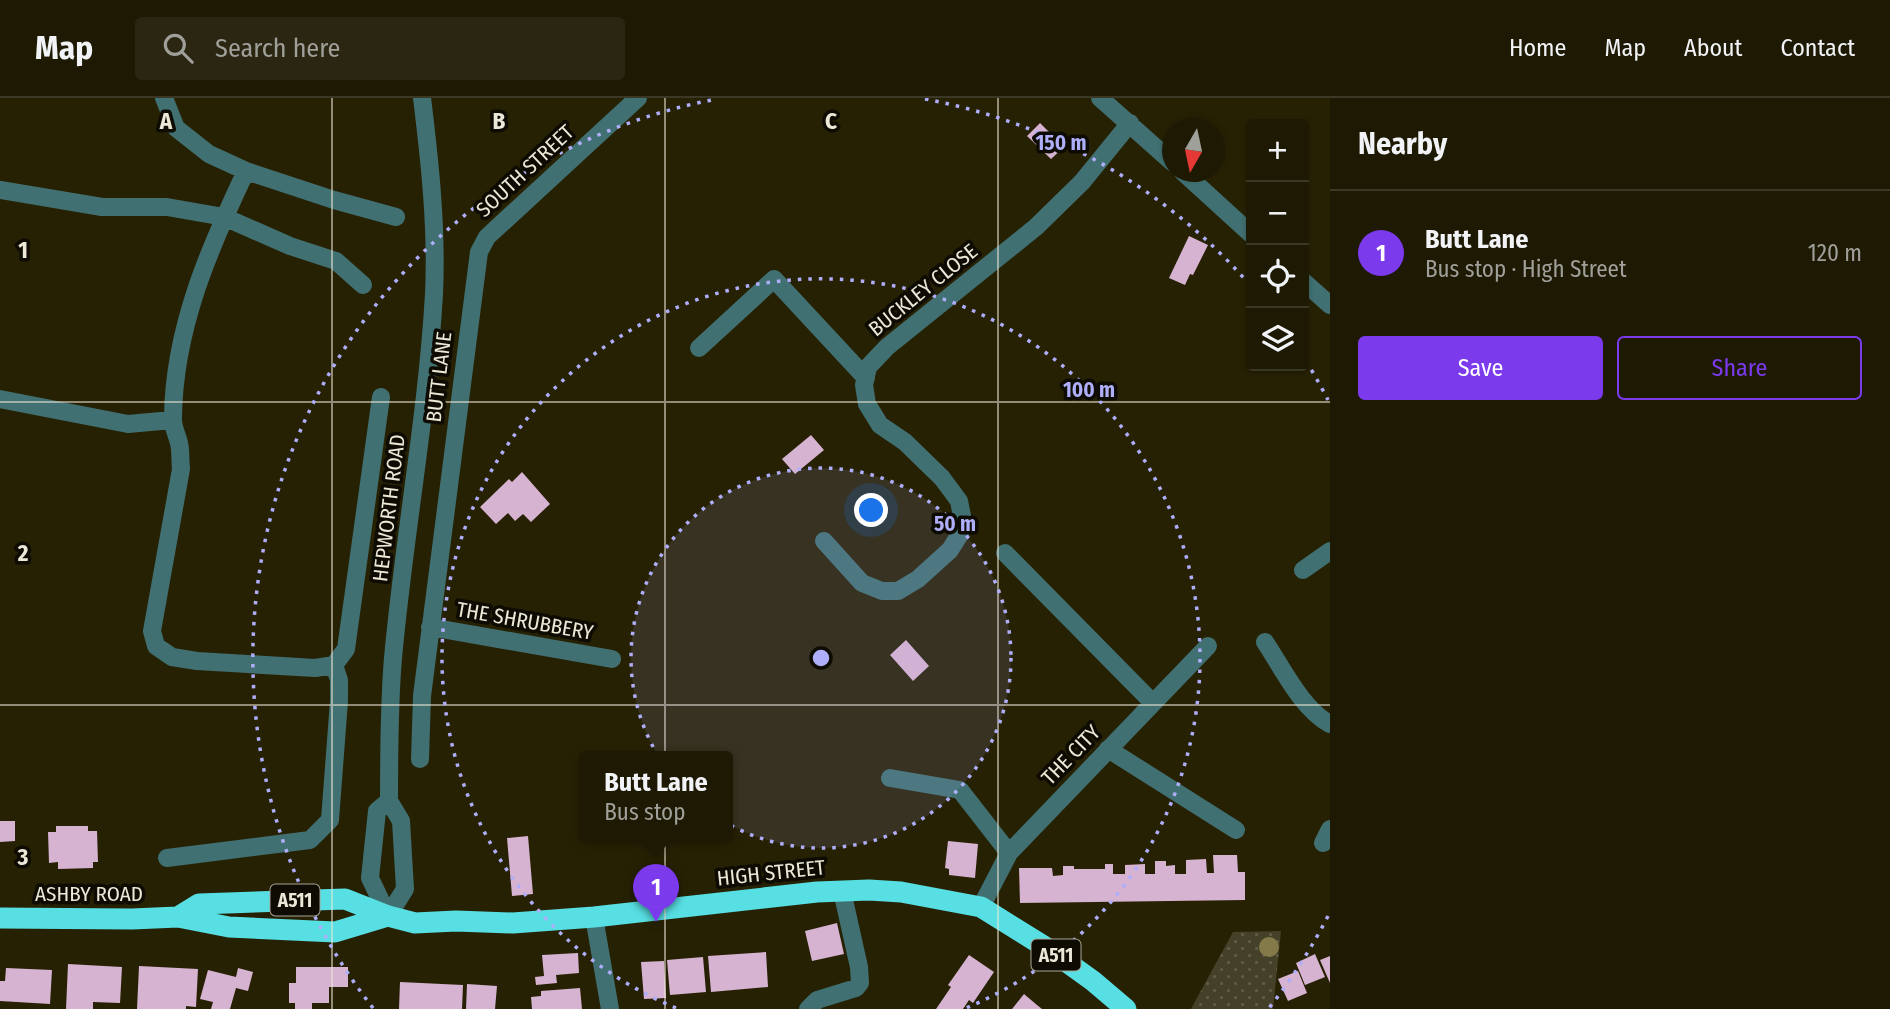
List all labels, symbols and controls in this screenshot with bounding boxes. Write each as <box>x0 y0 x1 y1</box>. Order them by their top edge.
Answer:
search box <box>135 17 625 80</box>
text: Map <box>35 28 93 68</box>
icon: search <box>159 29 197 67</box>
text: Search here <box>215 33 340 64</box>
text: Home <box>1509 34 1566 62</box>
text: Map <box>1604 34 1646 62</box>
text: About <box>1684 34 1742 62</box>
text: Contact <box>1780 34 1855 62</box>
text: A <box>159 107 173 135</box>
text: B <box>493 107 506 135</box>
text: C <box>825 107 837 135</box>
street label: SOUTH STREET <box>471 119 579 223</box>
north arrow <box>1162 119 1225 182</box>
map controls <box>1246 119 1309 371</box>
button: + <box>1246 119 1309 182</box>
text: Nearby <box>1358 126 1447 162</box>
text: 150 m <box>1035 130 1087 156</box>
button: − <box>1246 182 1309 245</box>
text: Butt Lane <box>1425 224 1528 255</box>
text: 1 <box>18 236 28 264</box>
street label: BUCKLEY CLOSE <box>863 238 983 342</box>
text: 1 <box>1376 239 1386 267</box>
text: 120 m <box>1808 239 1862 267</box>
button: locate <box>1246 245 1309 308</box>
text: Bus stop · High Street <box>1425 255 1626 283</box>
button: layers <box>1246 308 1309 371</box>
street label: BUTT LANE <box>421 330 457 424</box>
button: Save <box>1358 336 1603 400</box>
button: Share <box>1617 336 1862 400</box>
text: 100 m <box>1063 377 1115 403</box>
street label: HEPWORTH ROAD <box>367 433 411 583</box>
your location <box>854 493 888 527</box>
text: 50 m <box>934 511 976 537</box>
text: 2 <box>17 539 29 567</box>
street label: THE SHRUBBERY <box>455 596 596 646</box>
centre of rings <box>809 646 833 670</box>
street label: THE CITY <box>1036 719 1106 791</box>
popup <box>579 751 733 842</box>
text: Butt Lane <box>604 767 708 798</box>
text: Bus stop <box>604 798 685 826</box>
text: 3 <box>17 843 29 871</box>
street label: HIGH STREET <box>716 854 827 892</box>
pin: 1 <box>633 864 679 922</box>
street label: ASHBY ROAD <box>35 881 143 907</box>
road number: A511 <box>270 884 320 916</box>
road number: A511 <box>1032 940 1080 970</box>

